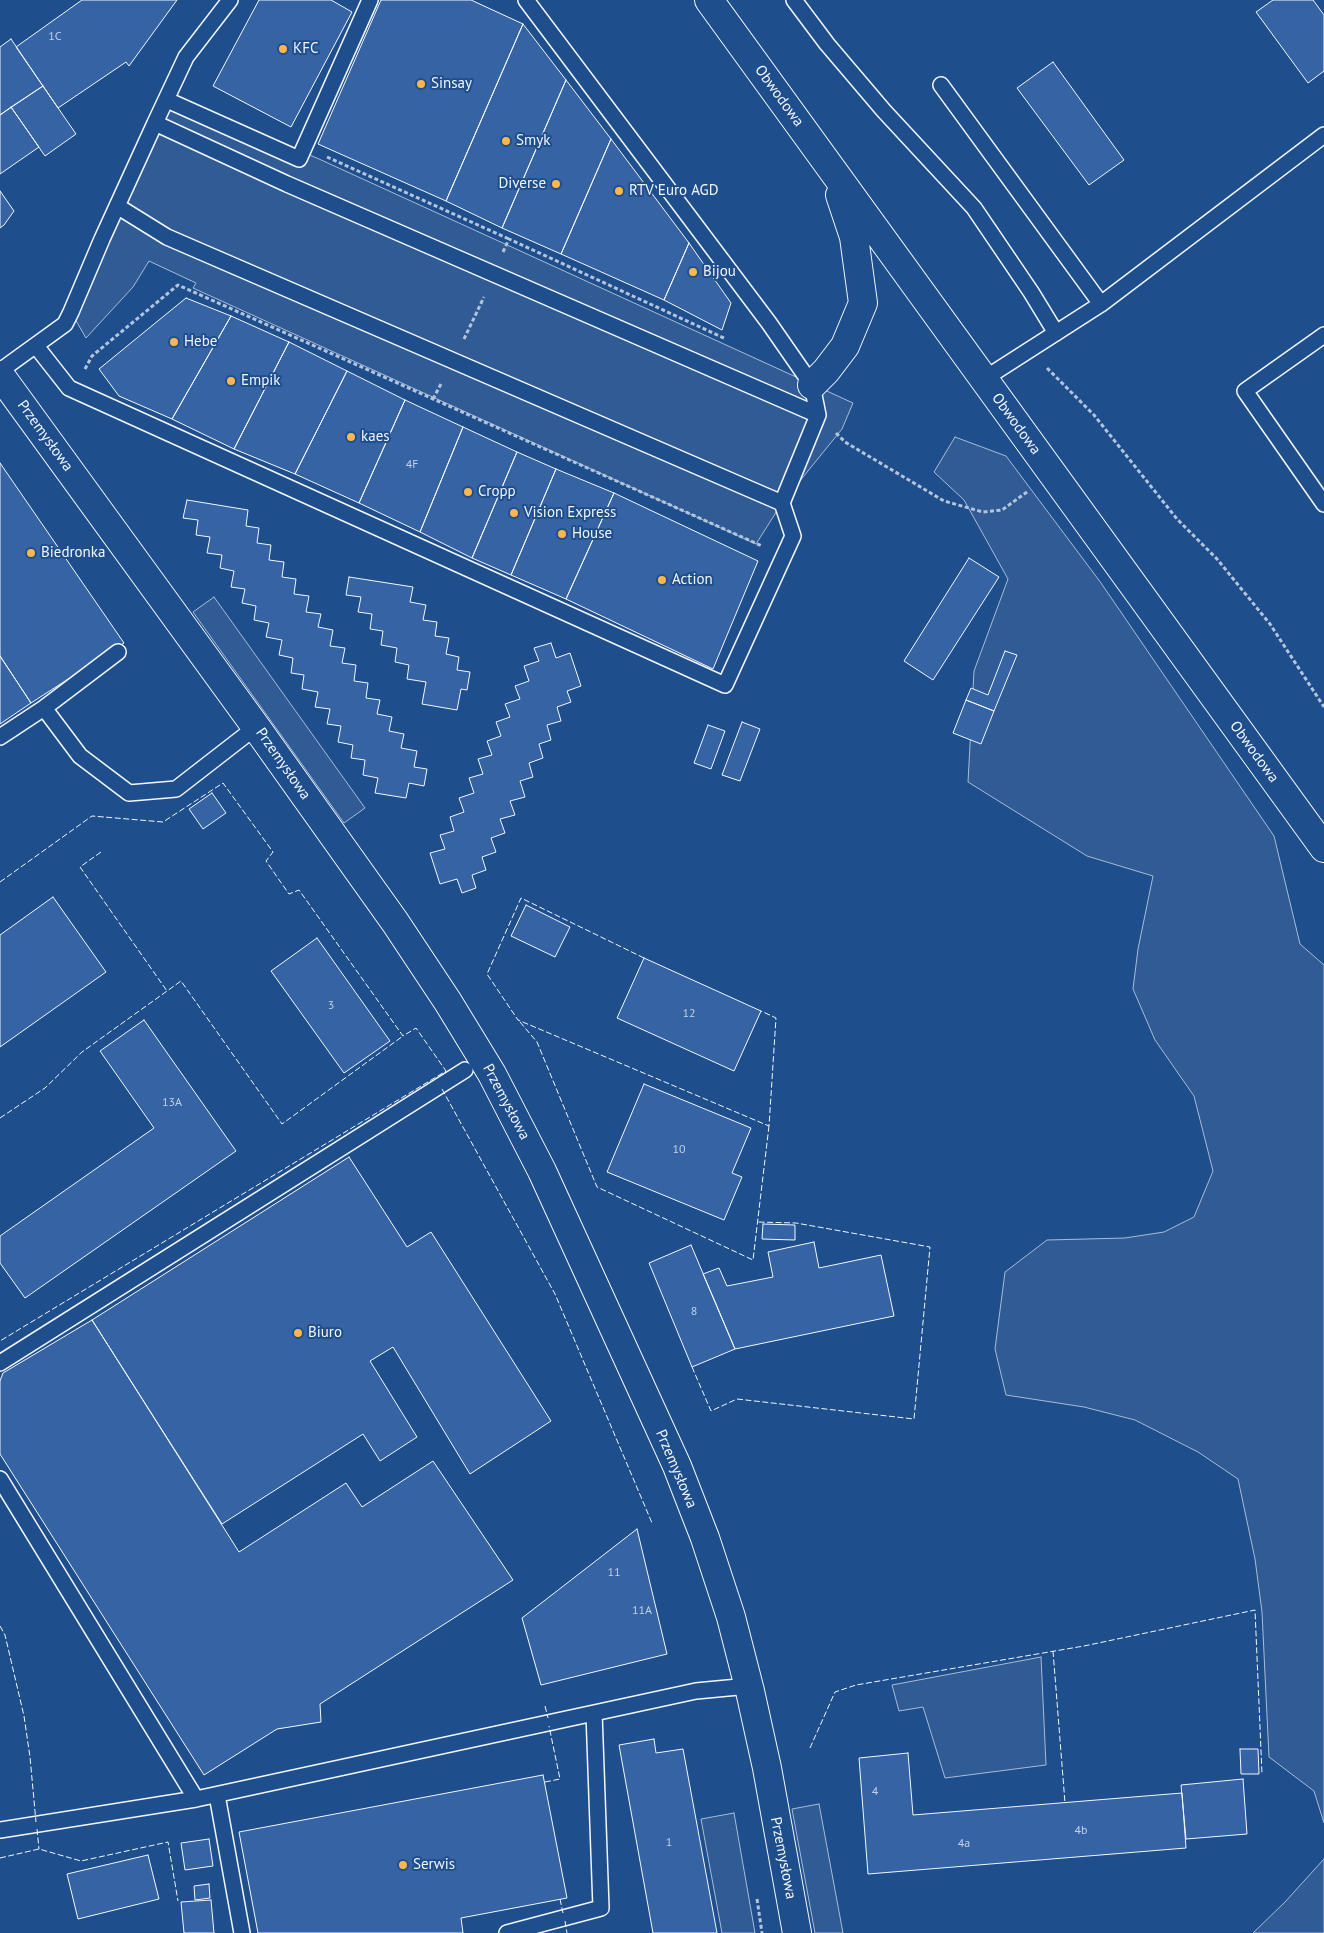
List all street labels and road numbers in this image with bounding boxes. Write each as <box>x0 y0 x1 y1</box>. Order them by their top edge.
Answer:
street label: Obwodowa <box>751 62 807 130</box>
street label: Obwodowa <box>988 390 1044 458</box>
street label: Przemysłowa <box>13 397 77 475</box>
street label: Obwodowa <box>1226 718 1282 786</box>
street label: Przemysłowa <box>252 725 314 803</box>
street label: Przemysłowa <box>479 1061 533 1143</box>
street label: Przemysłowa <box>651 1427 701 1511</box>
street label: Przemysłowa <box>766 1815 800 1901</box>

